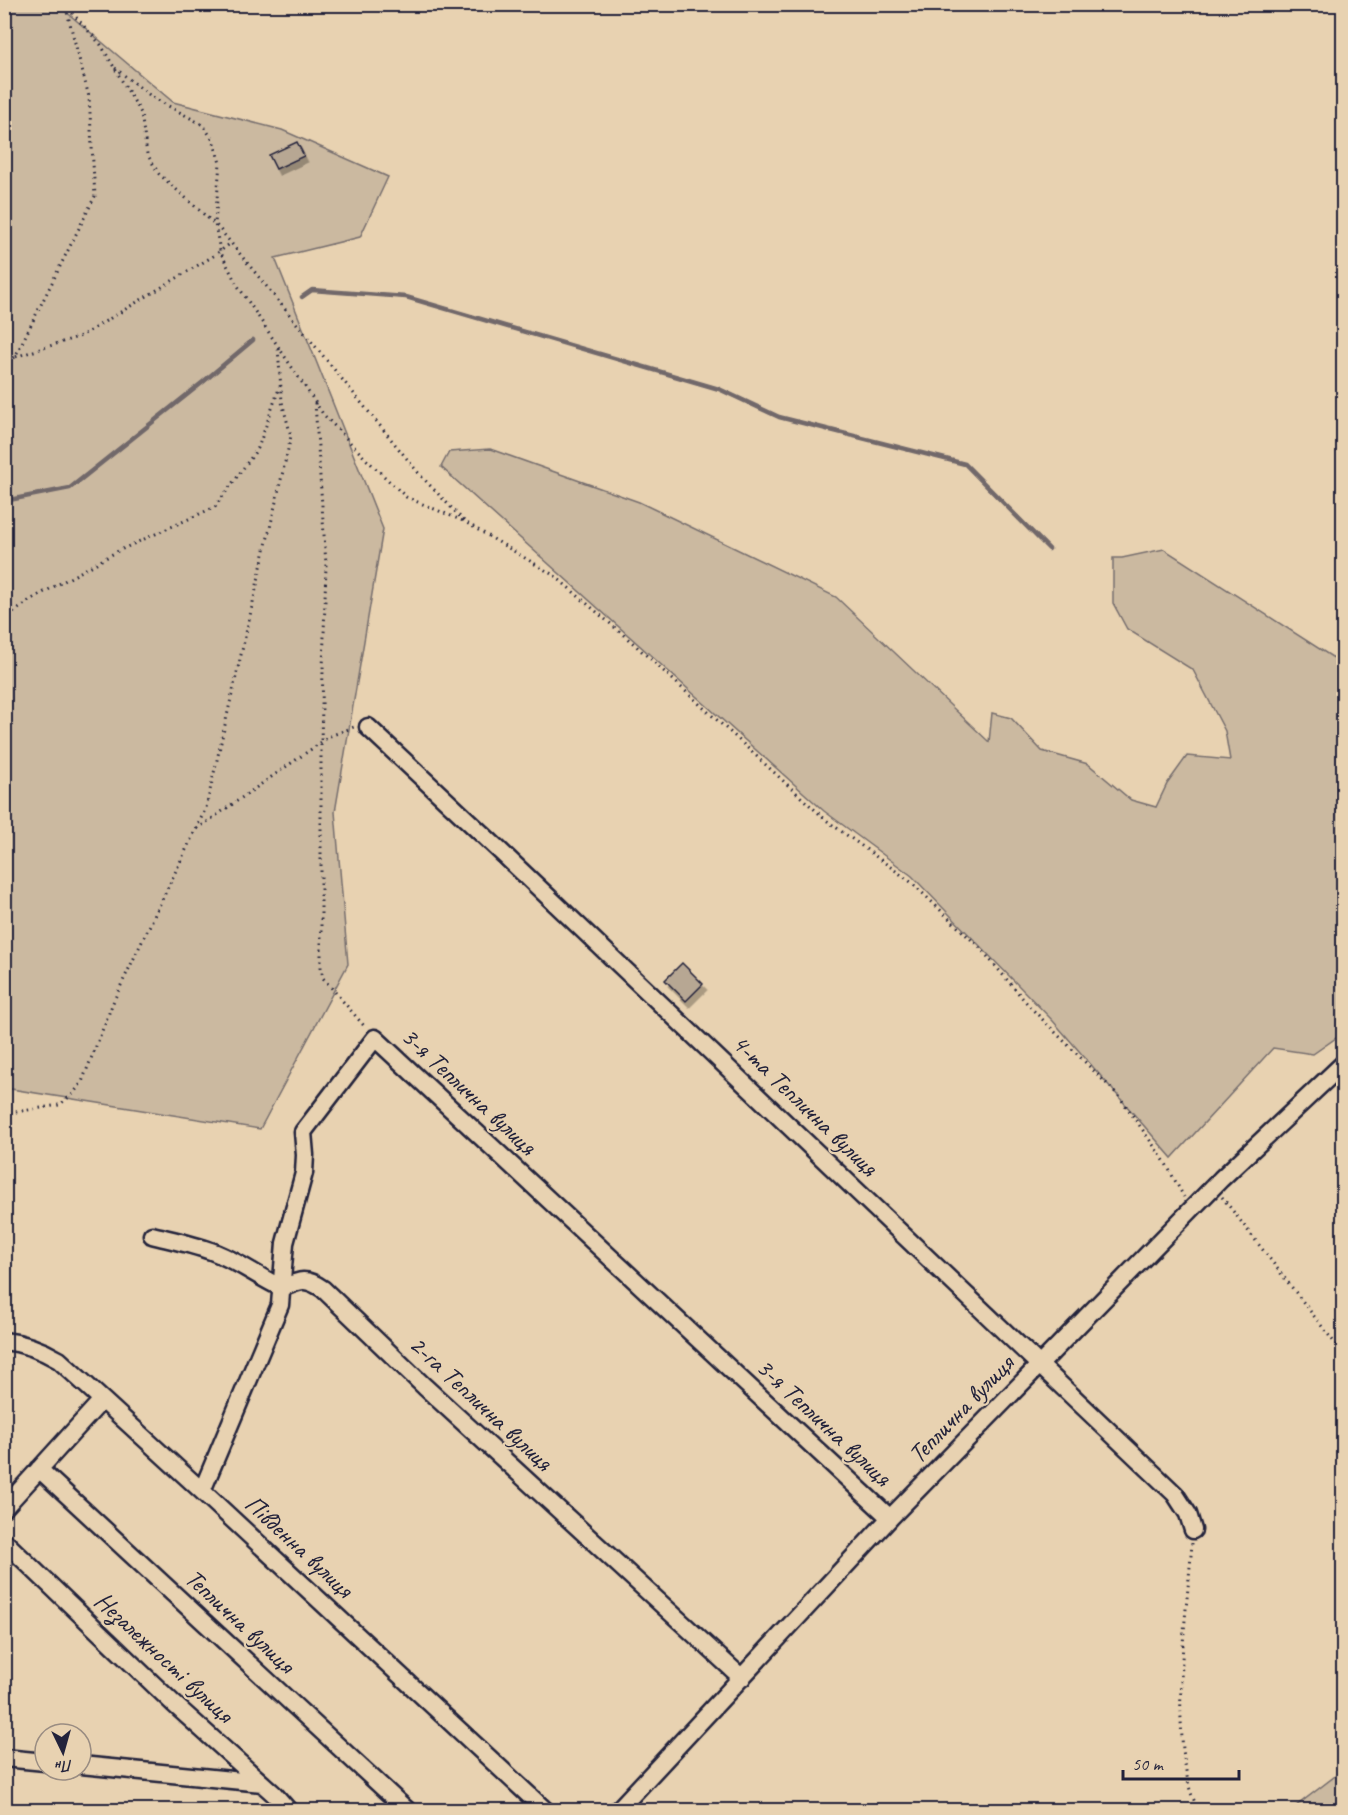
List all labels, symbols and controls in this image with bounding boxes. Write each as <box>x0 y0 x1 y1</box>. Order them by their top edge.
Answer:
street label: 3-я Теплична вулиця <box>394 1020 545 1163</box>
street label: 4-та Теплична вулиця <box>725 1027 886 1184</box>
street label: 2-га Теплична вулиця <box>402 1328 561 1479</box>
street label: Теплична вулиця <box>901 1346 1022 1470</box>
street label: 3-я Теплична вулиця <box>749 1351 900 1494</box>
street label: Південна вулиця <box>238 1487 362 1606</box>
street label: Теплична вулиця <box>178 1562 303 1682</box>
street label: Незалежності вулиця <box>87 1584 242 1732</box>
north arrow <box>33 1722 93 1782</box>
scale bar <box>1123 1743 1238 1781</box>
text: 50 m <box>1132 1753 1165 1775</box>
text: Пн <box>54 1755 73 1777</box>

